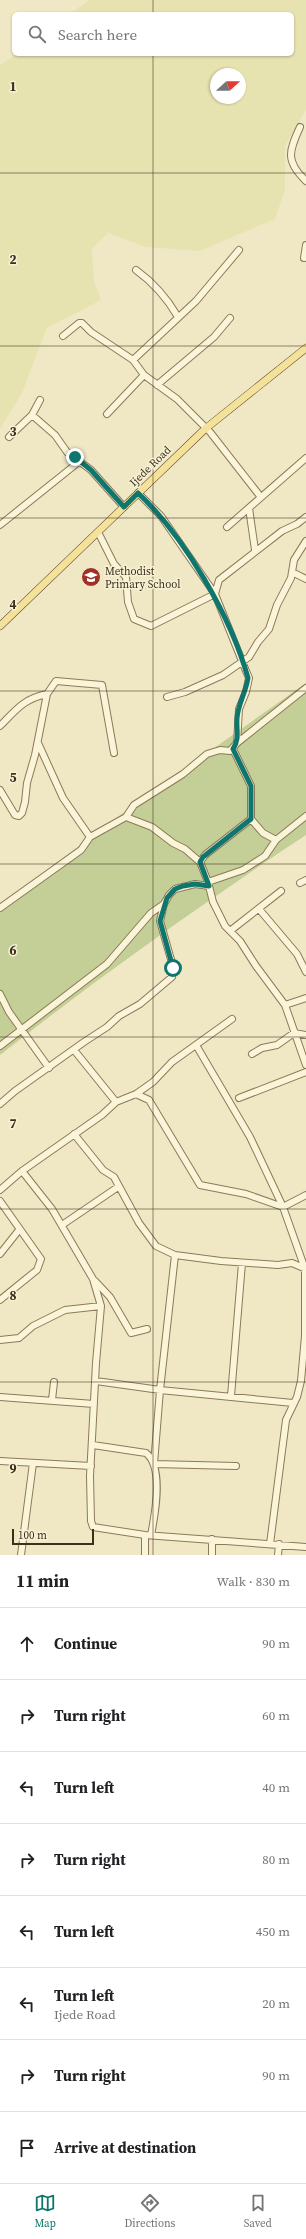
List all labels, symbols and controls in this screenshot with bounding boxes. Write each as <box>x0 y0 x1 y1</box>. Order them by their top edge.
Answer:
search box <box>12 12 294 56</box>
icon: search <box>26 23 48 45</box>
text: Search here <box>58 24 137 45</box>
north arrow <box>210 68 246 104</box>
text: 1 <box>9 78 17 95</box>
text: 2 <box>9 251 17 268</box>
text: 3 <box>9 423 17 440</box>
street label: Ijede Road <box>126 442 175 490</box>
route end <box>66 448 84 466</box>
place label: Methodist Primary School <box>105 564 180 592</box>
school or university icon: Methodist Primary School <box>80 566 102 588</box>
text: 4 <box>9 596 17 613</box>
text: 5 <box>9 769 17 786</box>
text: 6 <box>9 942 17 959</box>
route start <box>164 959 182 977</box>
text: 7 <box>9 1115 17 1132</box>
text: 8 <box>9 1287 17 1304</box>
text: 9 <box>9 1460 17 1477</box>
scale bar <box>12 1527 94 1546</box>
text: 100 m <box>18 1528 47 1543</box>
text: 11 min <box>16 1569 69 1593</box>
text: Walk · 830 m <box>217 1573 290 1590</box>
icon: ahead <box>16 1633 38 1655</box>
text: Continue <box>54 1633 117 1654</box>
text: 90 m <box>262 1635 290 1652</box>
icon: right <box>16 1705 38 1727</box>
text: Turn right <box>54 1705 126 1726</box>
text: 60 m <box>262 1707 290 1724</box>
icon: left <box>16 1777 38 1799</box>
text: Turn left <box>54 1777 114 1798</box>
text: 40 m <box>262 1779 290 1796</box>
icon: right <box>16 1849 38 1871</box>
text: Turn right <box>54 1849 126 1870</box>
text: 80 m <box>262 1851 290 1868</box>
icon: left <box>16 1921 38 1943</box>
text: Turn left <box>54 1921 114 1942</box>
text: 450 m <box>256 1923 290 1940</box>
text: Turn left <box>54 1985 114 2006</box>
icon: left <box>16 1993 38 2015</box>
text: 20 m <box>262 1995 290 2012</box>
text: Ijede Road <box>54 2006 116 2023</box>
icon: right <box>16 2065 38 2087</box>
text: Turn right <box>54 2065 126 2086</box>
text: 90 m <box>262 2067 290 2084</box>
icon: arrive <box>16 2137 38 2159</box>
text: Arrive at destination <box>54 2137 196 2158</box>
tab: Map <box>34 2192 56 2231</box>
tab: Directions <box>124 2192 175 2231</box>
tab: Saved <box>244 2192 272 2231</box>

